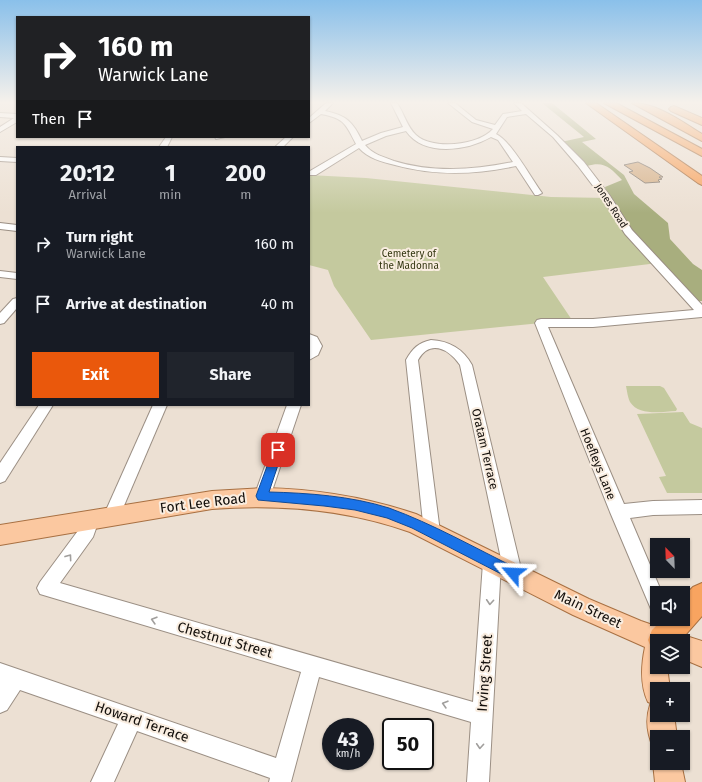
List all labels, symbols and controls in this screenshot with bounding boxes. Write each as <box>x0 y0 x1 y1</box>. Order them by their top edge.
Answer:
text: 160 m <box>98 30 173 63</box>
icon: right <box>32 32 84 84</box>
text: Warwick Lane <box>98 64 209 86</box>
icon: arrive <box>74 108 96 130</box>
text: Then <box>32 110 66 128</box>
text: 20:12 <box>60 159 115 187</box>
text: 1 <box>165 159 176 187</box>
text: 200 <box>225 159 266 187</box>
street label: Jones Road <box>592 182 630 230</box>
text: Arrival <box>68 187 107 202</box>
text: min <box>159 187 181 202</box>
text: m <box>240 187 251 202</box>
text: Turn right <box>66 228 133 246</box>
icon: right <box>32 233 54 255</box>
text: 160 m <box>254 235 294 253</box>
text: Warwick Lane <box>66 246 146 261</box>
park label: Cemetery of the Madonna <box>379 248 439 272</box>
icon: arrive <box>32 293 54 315</box>
text: Arrive at destination <box>66 295 207 313</box>
text: 40 m <box>261 295 294 313</box>
button: Exit <box>32 352 159 398</box>
button: Share <box>167 352 294 398</box>
street label: Oratam Terrace <box>469 407 501 491</box>
street label: Hoefleys Lane <box>577 426 619 502</box>
pin <box>261 433 295 467</box>
icon: arrive <box>267 439 289 461</box>
street label: Fort Lee Road <box>159 489 247 517</box>
north arrow <box>650 538 690 578</box>
map controls <box>650 538 690 770</box>
position arrow <box>492 552 534 594</box>
one-way arrow <box>65 554 72 561</box>
street label: Main Street <box>552 586 625 632</box>
button: sound <box>650 586 690 626</box>
one-way arrow <box>485 599 494 605</box>
one-way arrow <box>151 616 157 624</box>
street label: Chestnut Street <box>175 618 275 662</box>
street label: Irving Street <box>474 633 496 712</box>
button: layers <box>650 634 690 674</box>
button: + <box>650 682 690 722</box>
street label: Howard Terrace <box>93 698 191 746</box>
one-way arrow <box>442 700 449 709</box>
speed limit sign: 50 <box>382 718 434 770</box>
text: 43 <box>337 727 359 751</box>
button: − <box>650 730 690 770</box>
one-way arrow <box>476 743 485 749</box>
text: km/h <box>336 748 360 760</box>

